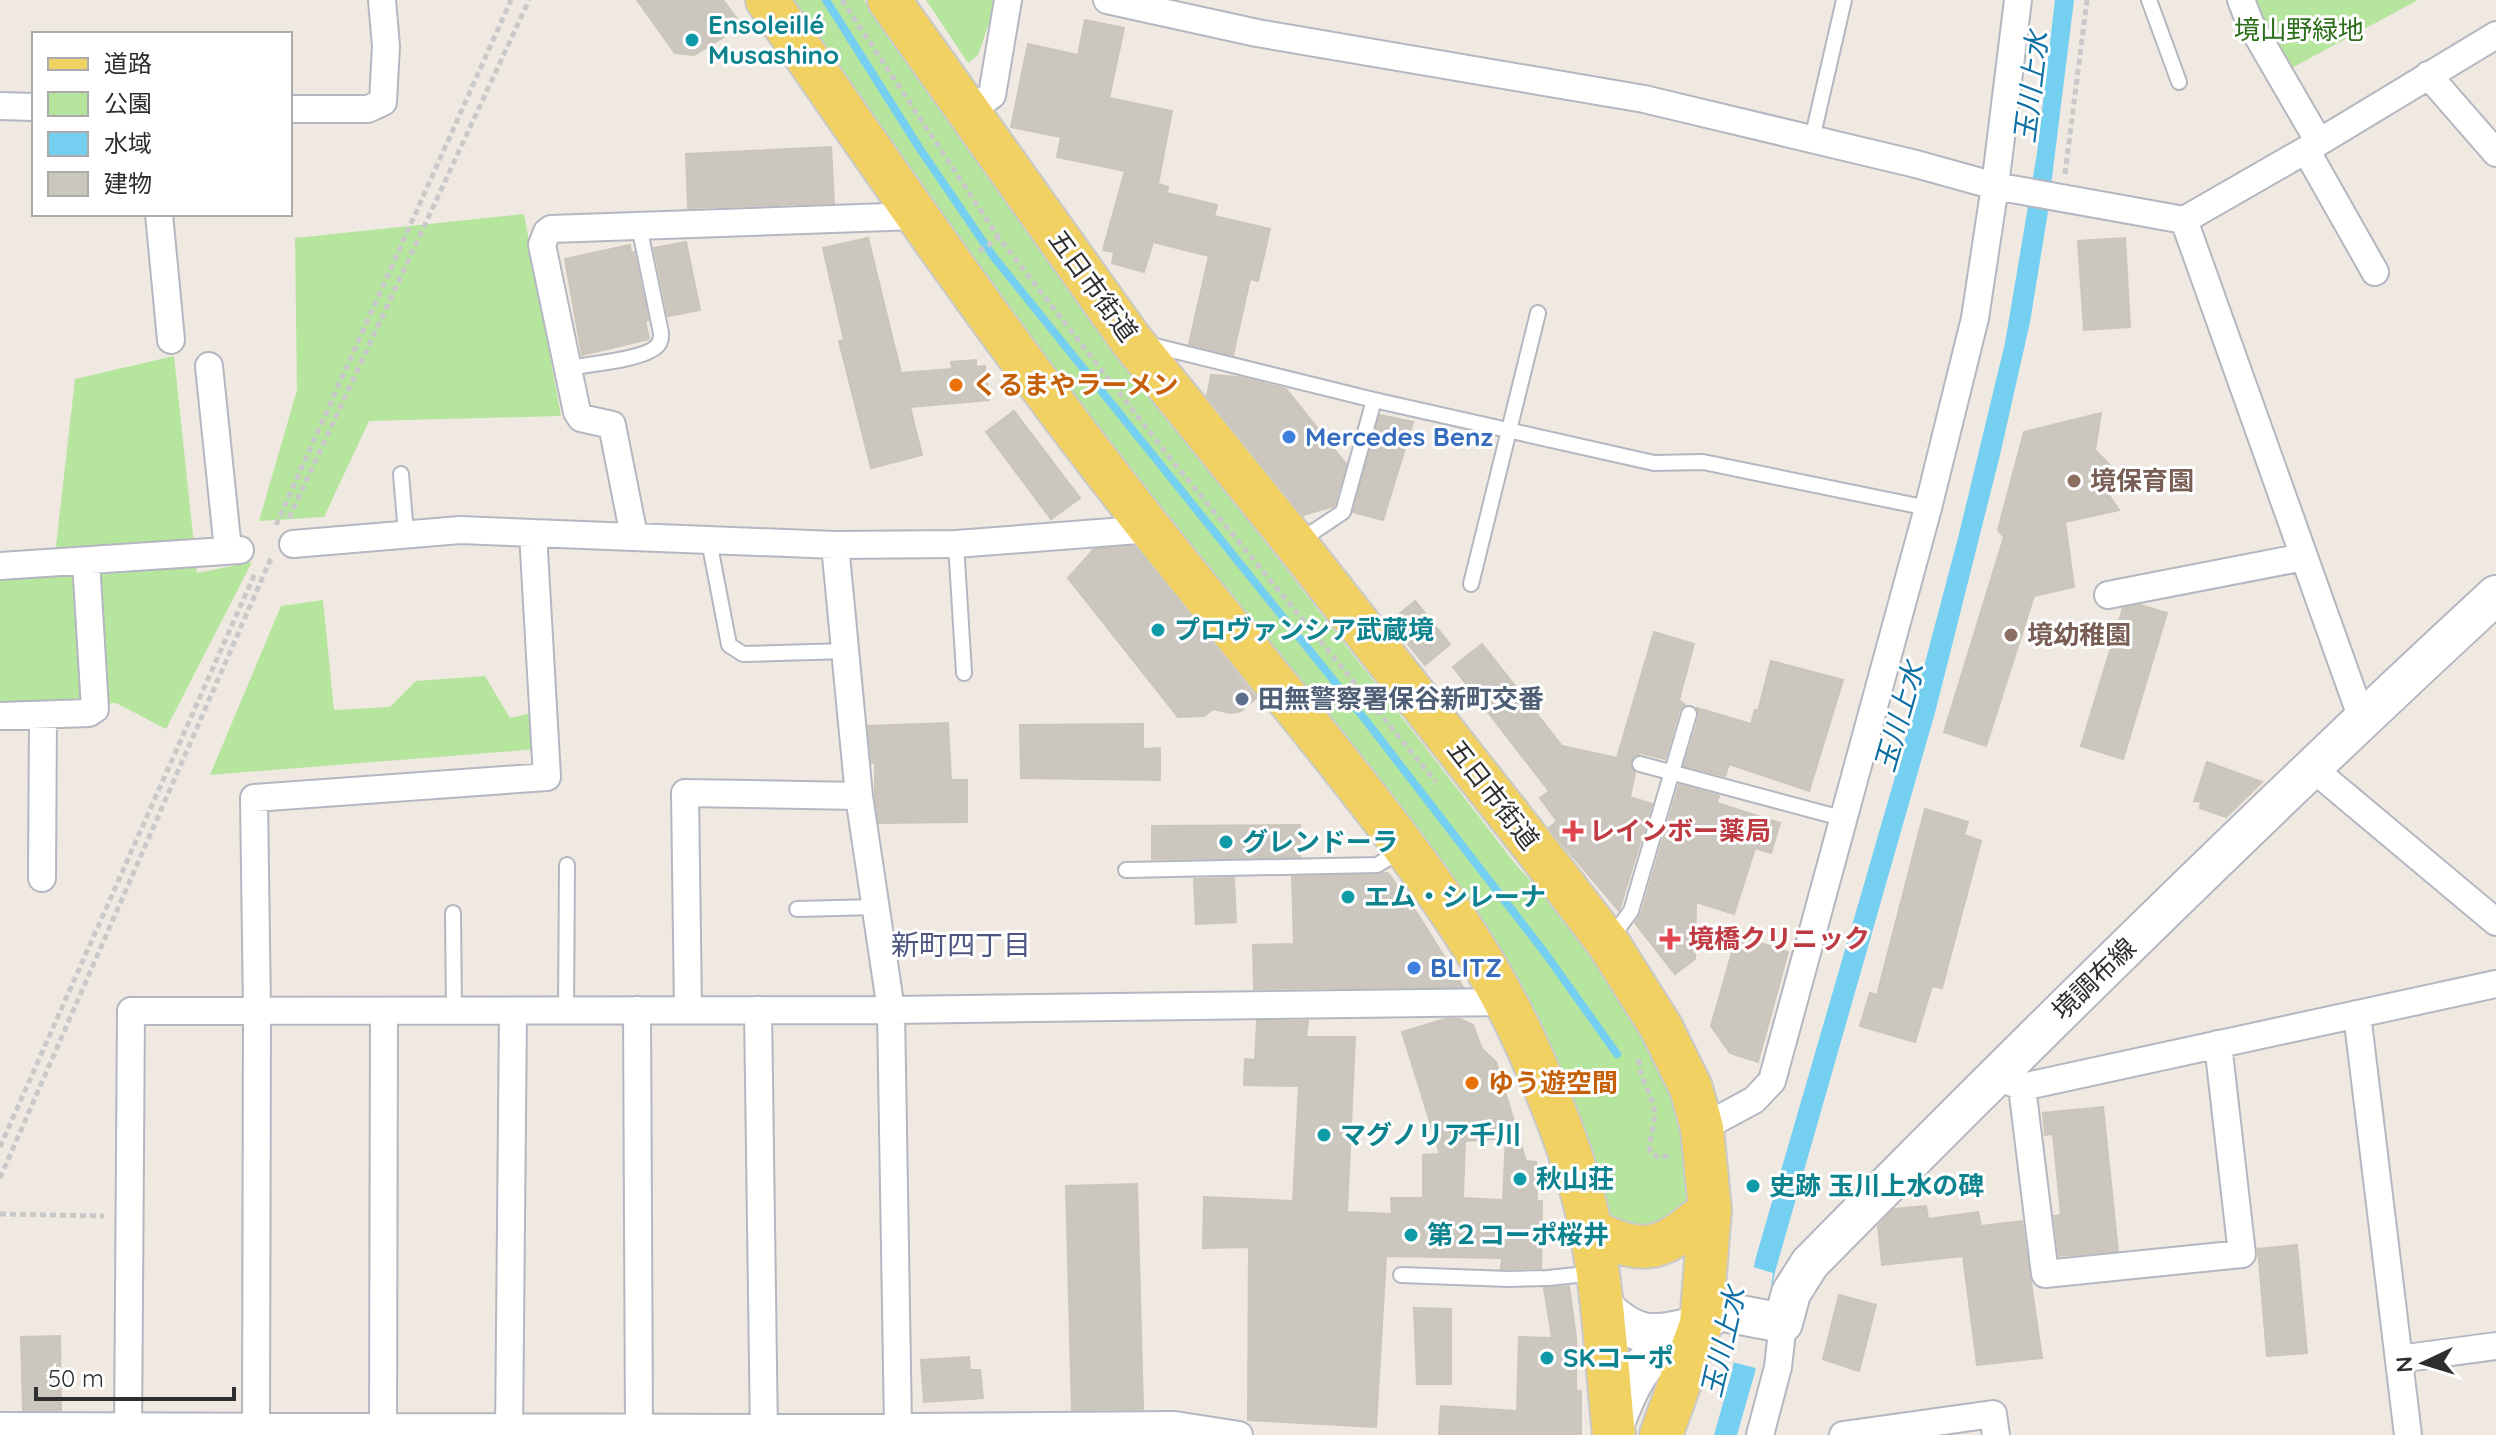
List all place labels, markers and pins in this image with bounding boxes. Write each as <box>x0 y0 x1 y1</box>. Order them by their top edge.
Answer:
place label: Ensoleillé Musashino <box>708 8 839 71</box>
marker: Ensoleillé Musashino <box>683 31 701 49</box>
place label: くるまやラーメン <box>972 368 1178 401</box>
marker: くるまやラーメン <box>947 376 965 394</box>
place label: Mercedes Benz <box>1305 420 1494 453</box>
marker: Mercedes Benz <box>1280 428 1298 446</box>
place label: 境保育園 <box>2090 464 2194 497</box>
marker: 境保育園 <box>2065 472 2083 490</box>
place label: プロヴァンシア武蔵境 <box>1174 613 1434 646</box>
place label: 境幼稚園 <box>2027 618 2131 651</box>
marker: プロヴァンシア武蔵境 <box>1149 621 1167 639</box>
marker: 境幼稚園 <box>2002 626 2020 644</box>
place label: 田無警察署保谷新町交番 <box>1258 682 1544 715</box>
marker: 田無警察署保谷新町交番 <box>1233 690 1251 708</box>
place label: レインボー薬局 <box>1589 814 1771 847</box>
marker: レインボー薬局 <box>1564 822 1582 840</box>
place label: グレンドーラ <box>1242 825 1398 858</box>
marker: グレンドーラ <box>1217 833 1235 851</box>
place label: エム・シレーナ <box>1364 880 1546 913</box>
marker: エム・シレーナ <box>1339 888 1357 906</box>
place label: 境橋クリニック <box>1688 922 1870 955</box>
marker: 境橋クリニック <box>1659 928 1681 950</box>
place label: BLITZ <box>1430 951 1502 984</box>
marker: BLITZ <box>1405 959 1423 977</box>
place label: ゆう遊空間 <box>1488 1066 1618 1099</box>
marker: ゆう遊空間 <box>1463 1074 1481 1092</box>
place label: マグノリア千川 <box>1340 1118 1521 1151</box>
marker: マグノリア千川 <box>1315 1126 1333 1144</box>
place label: 秋山荘 <box>1536 1162 1614 1195</box>
place label: 史跡 玉川上水の碑 <box>1769 1169 1984 1202</box>
marker: 秋山荘 <box>1511 1170 1529 1188</box>
marker: 史跡 玉川上水の碑 <box>1744 1177 1762 1195</box>
place label: 第２コーポ桜井 <box>1427 1218 1609 1251</box>
marker: 第２コーポ桜井 <box>1402 1226 1420 1244</box>
place label: SKコーポ <box>1563 1341 1674 1374</box>
marker: SKコーポ <box>1538 1349 1556 1367</box>

